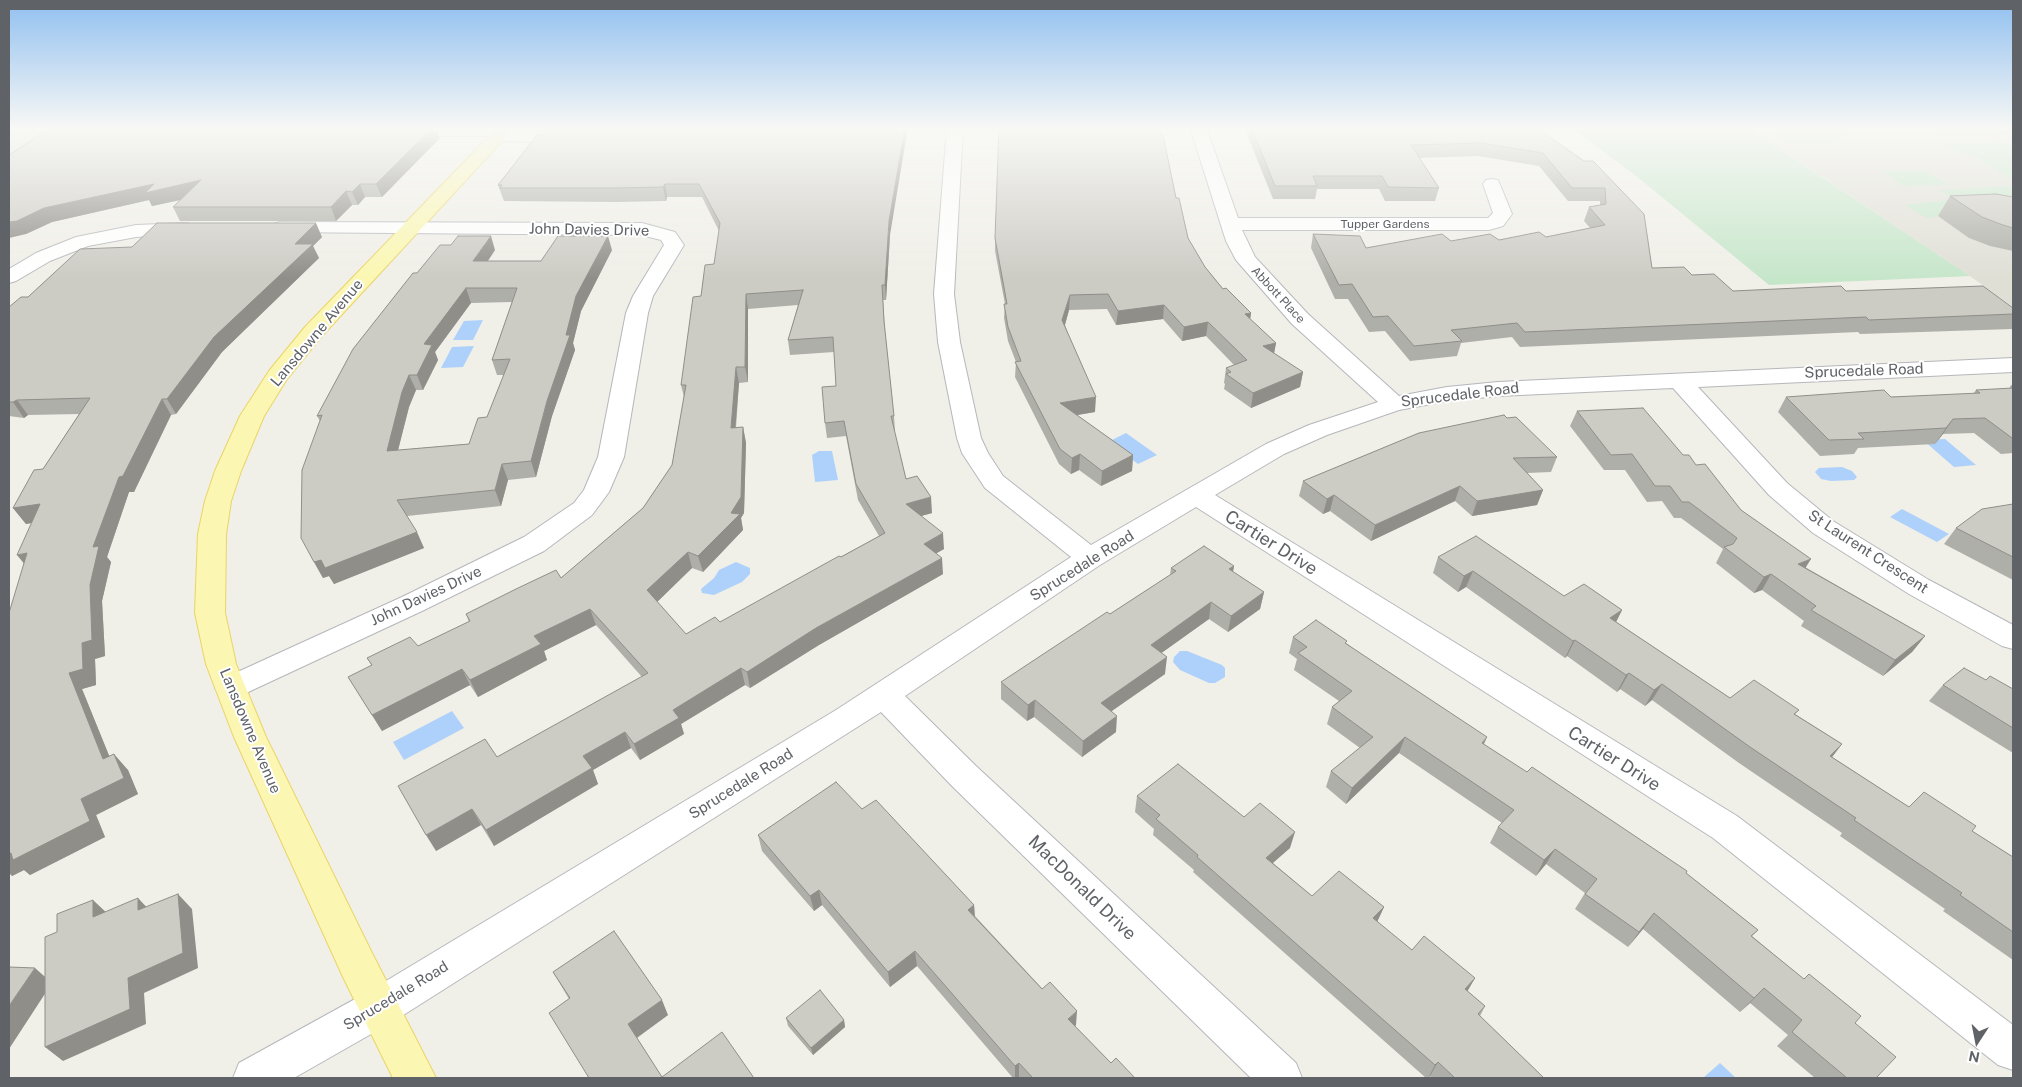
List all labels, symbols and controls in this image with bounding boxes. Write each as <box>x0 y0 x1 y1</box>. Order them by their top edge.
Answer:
street label: Tupper Gardens <box>1340 217 1430 231</box>
street label: John Davies Drive <box>529 220 649 240</box>
street label: Abbott Place <box>1248 264 1308 326</box>
street label: Lansdowne Avenue <box>267 276 367 390</box>
street label: Sprucedale Road <box>1804 360 1924 382</box>
street label: Sprucedale Road <box>1400 379 1520 411</box>
street label: Cartier Drive <box>1221 506 1321 580</box>
street label: St Laurent Crescent <box>1805 506 1931 598</box>
street label: Sprucedale Road <box>1027 527 1137 605</box>
street label: John Davies Drive <box>368 562 484 630</box>
street label: Lansdowne Avenue <box>215 666 285 796</box>
street label: Cartier Drive <box>1564 722 1664 796</box>
street label: Sprucedale Road <box>686 745 796 823</box>
street label: MacDonald Drive <box>1024 831 1140 945</box>
street label: Sprucedale Road <box>340 958 452 1034</box>
north arrow <box>1952 1017 2002 1067</box>
text: N <box>1967 1048 1981 1066</box>

